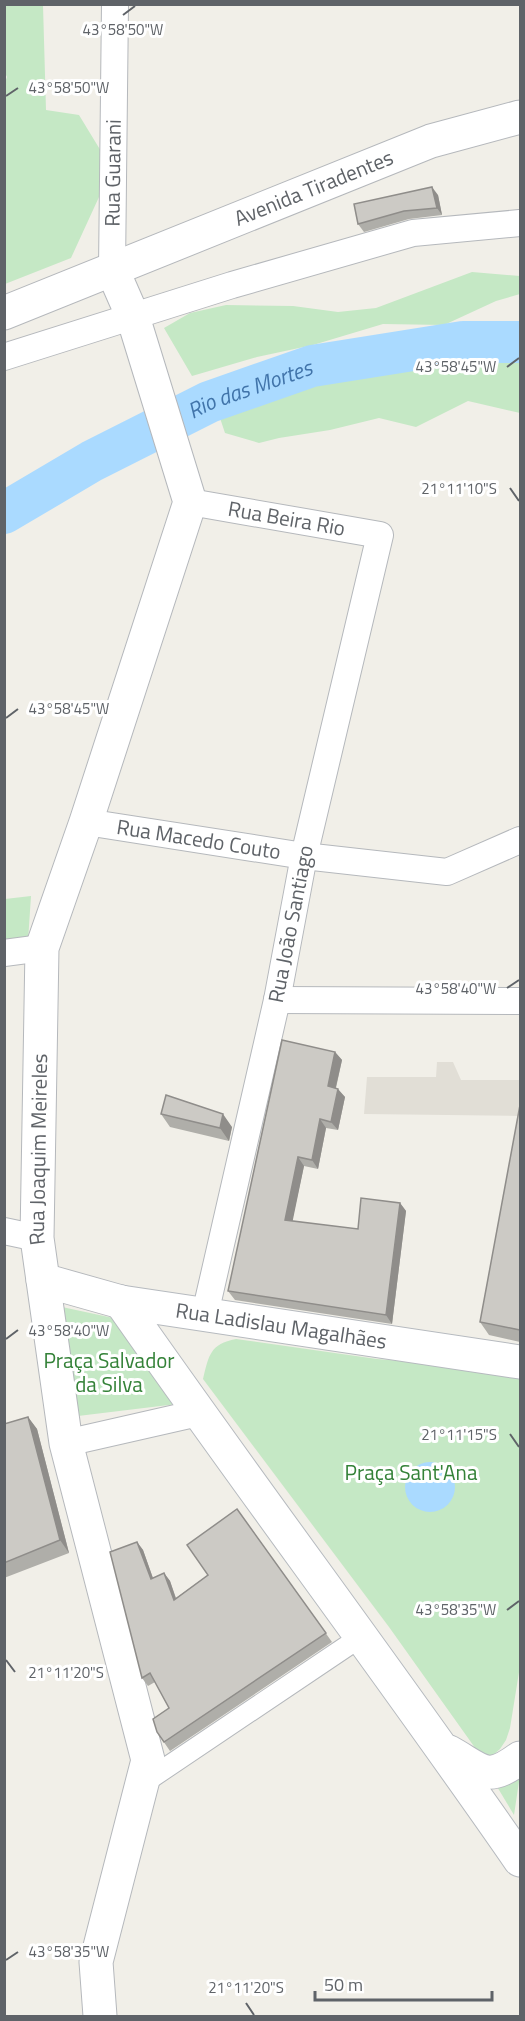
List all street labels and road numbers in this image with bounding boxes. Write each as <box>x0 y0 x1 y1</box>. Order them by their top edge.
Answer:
street label: Rua Guarani <box>95 119 129 227</box>
street label: Avenida Tiradentes <box>229 141 398 234</box>
street label: Rua Beira Rio <box>226 492 348 544</box>
street label: Rua Macedo Couto <box>114 810 283 867</box>
street label: Rua João Santiago <box>259 842 321 1005</box>
street label: Rua Joaquim Meireles <box>19 1053 55 1247</box>
street label: Rua Ladislau Magalhães <box>174 1293 389 1357</box>

